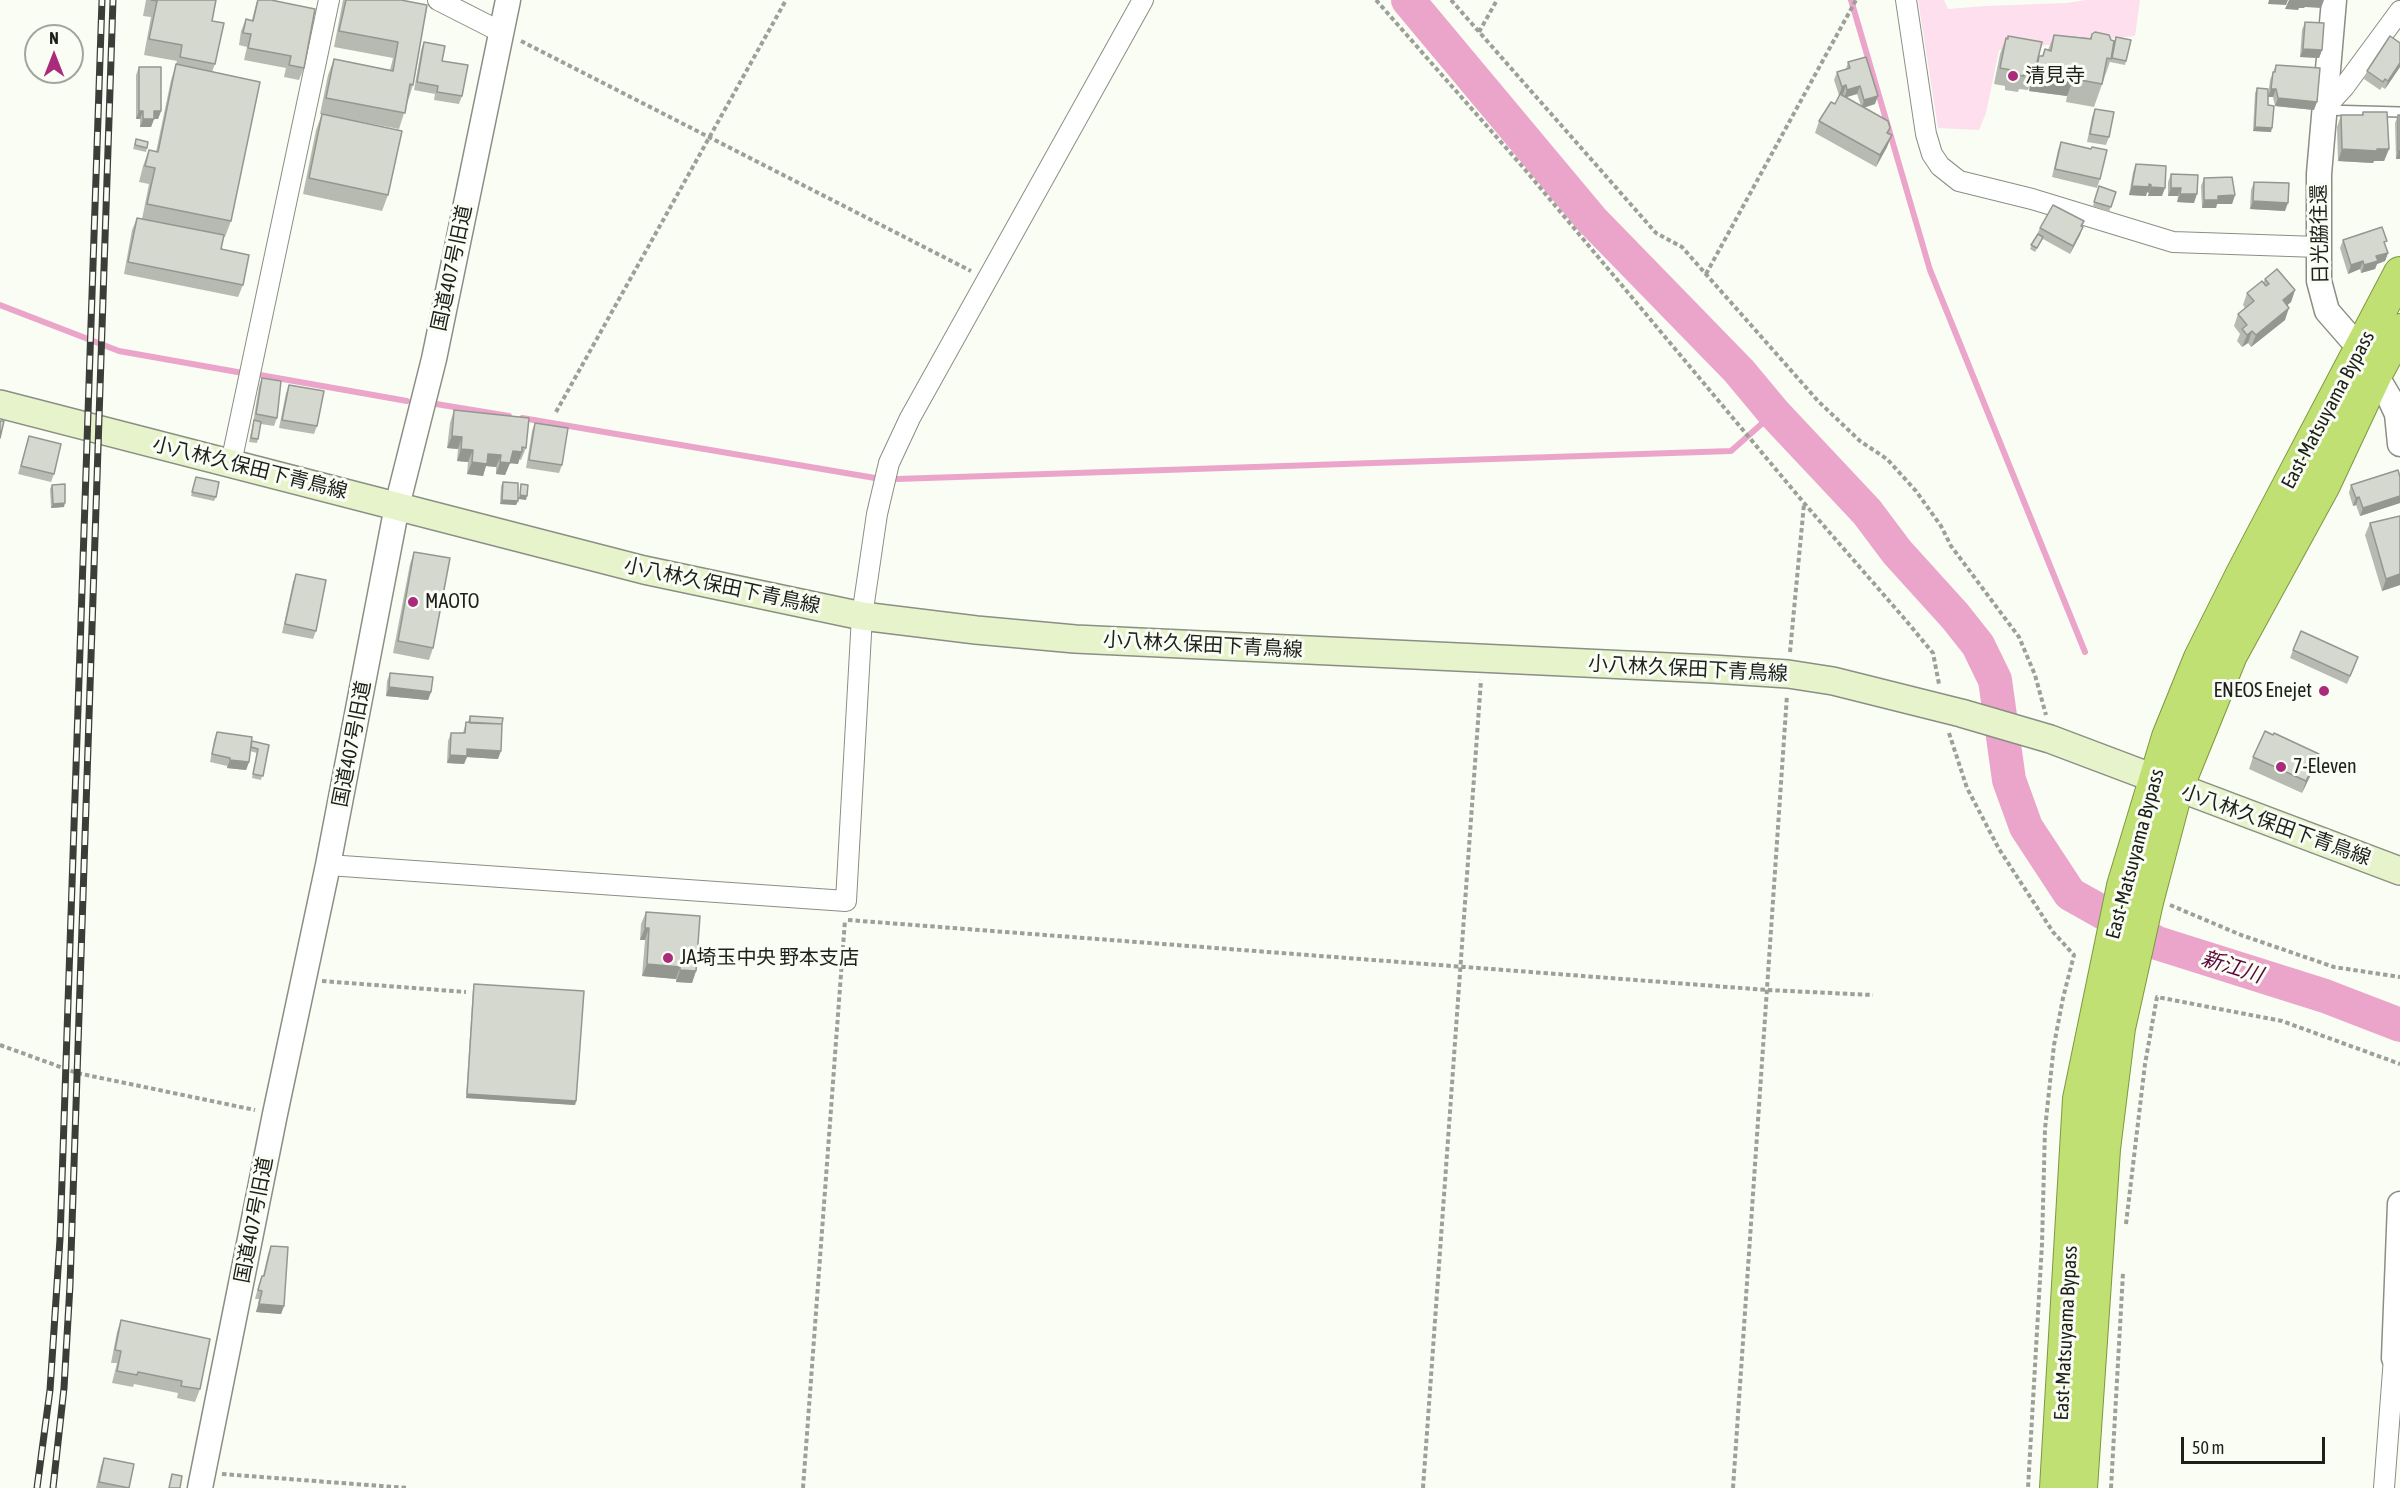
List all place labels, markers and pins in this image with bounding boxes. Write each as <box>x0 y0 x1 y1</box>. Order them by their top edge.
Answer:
place label: 清見寺 <box>2025 64 2085 88</box>
marker: 清見寺 <box>2006 69 2020 83</box>
place label: MAOTO <box>425 590 480 614</box>
marker: MAOTO <box>406 595 420 609</box>
place label: ENEOS Enejet <box>2214 679 2312 703</box>
marker: ENEOS Enejet <box>2317 684 2331 698</box>
place label: 7-Eleven <box>2293 755 2357 779</box>
marker: 7-Eleven <box>2274 760 2288 774</box>
place label: JA埼玉中央 野本支店 <box>680 946 859 970</box>
marker: JA埼玉中央 野本支店 <box>661 951 675 965</box>

